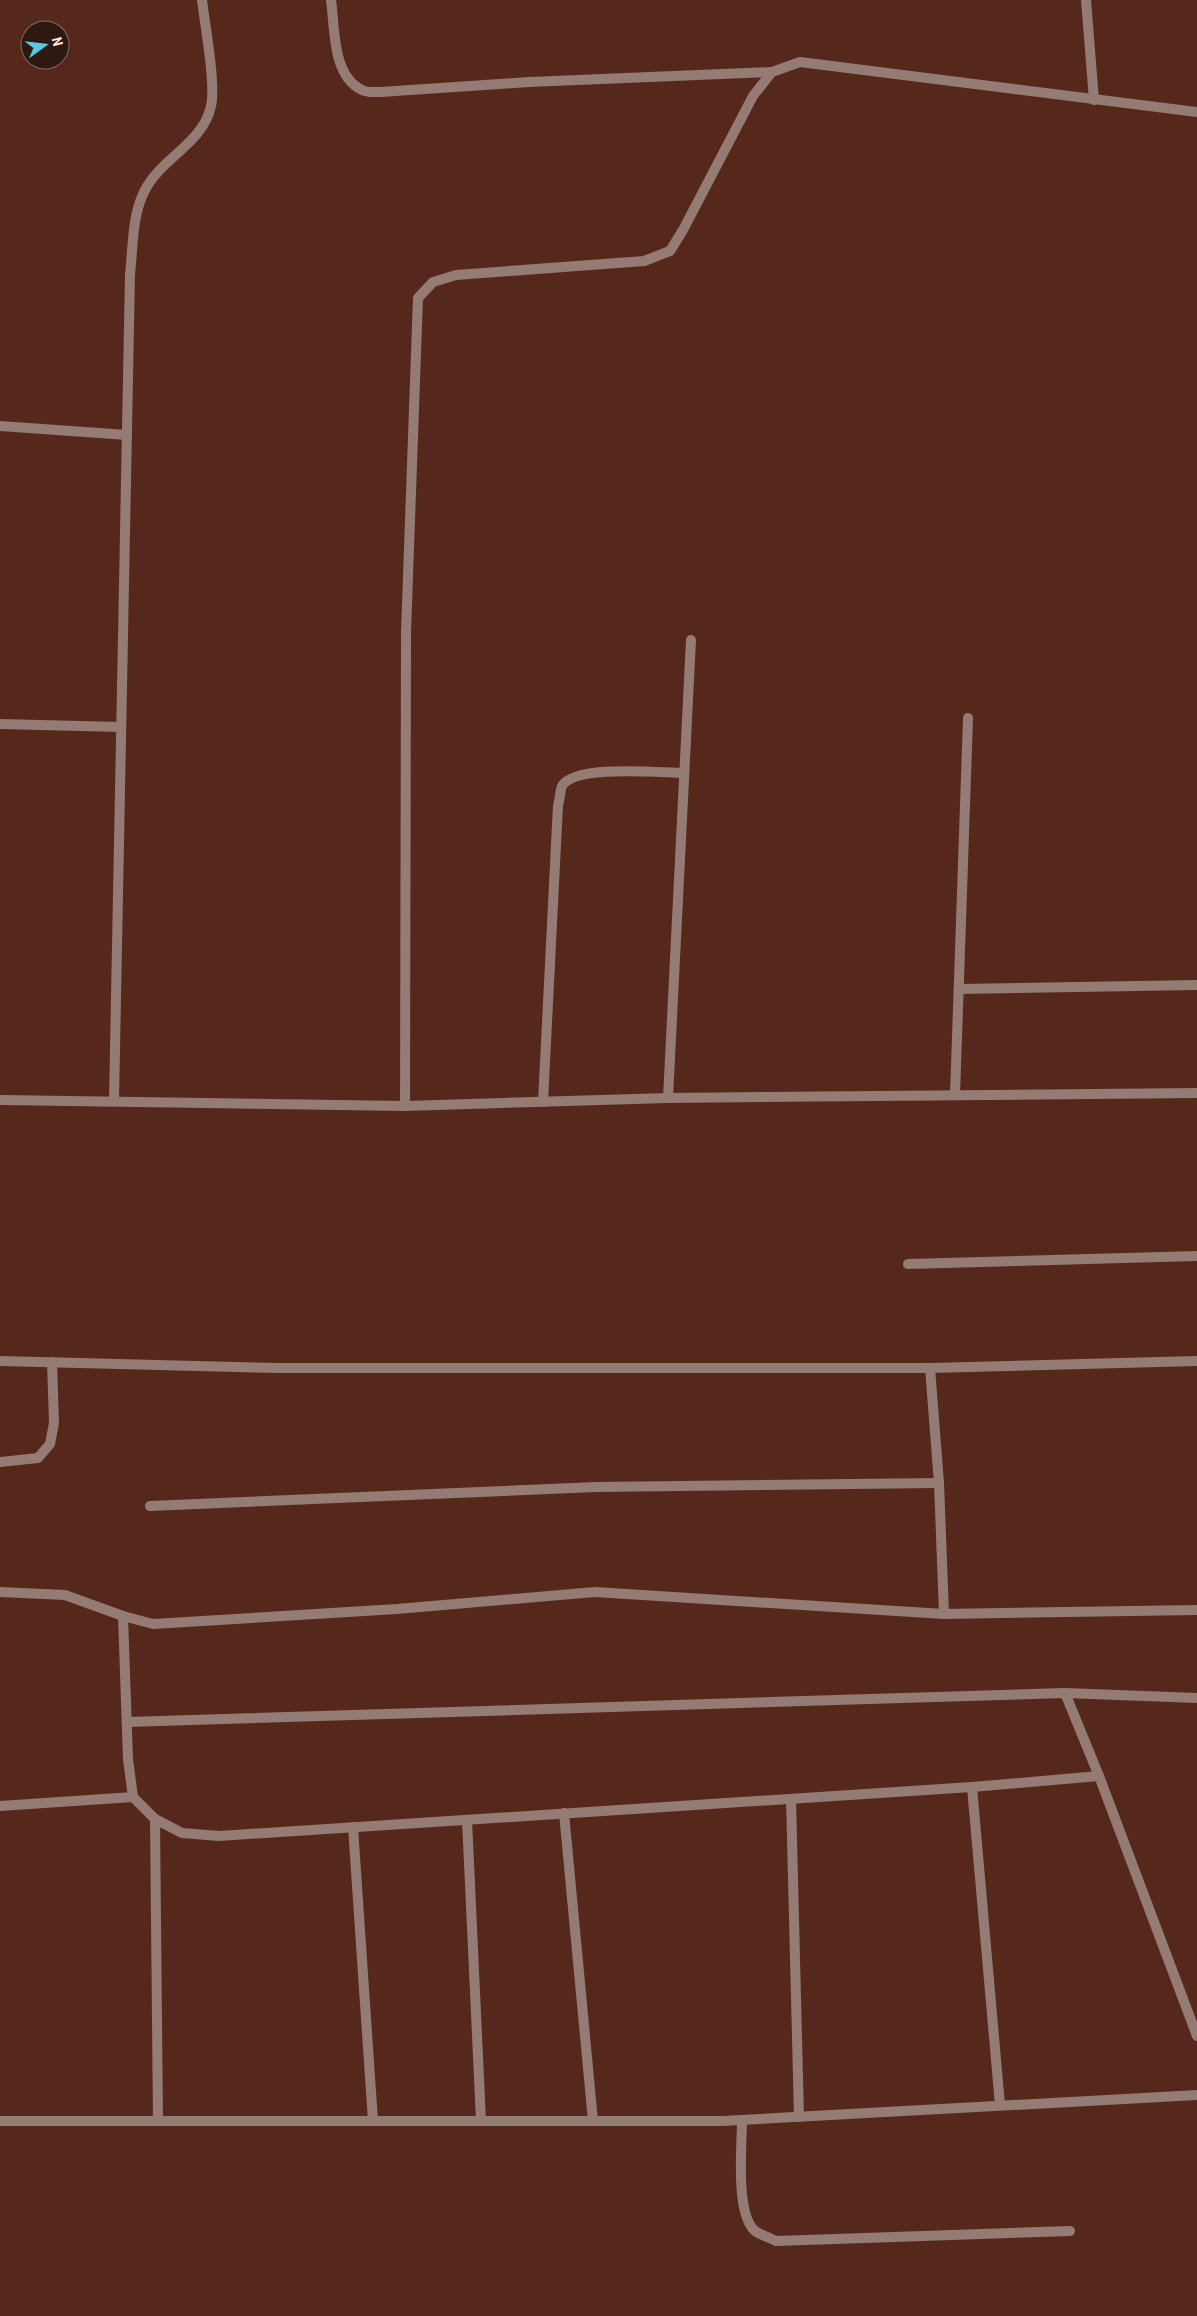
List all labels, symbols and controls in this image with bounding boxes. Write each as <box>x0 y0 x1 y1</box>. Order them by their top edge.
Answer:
north arrow <box>20 20 70 70</box>
text: N <box>49 35 66 48</box>

